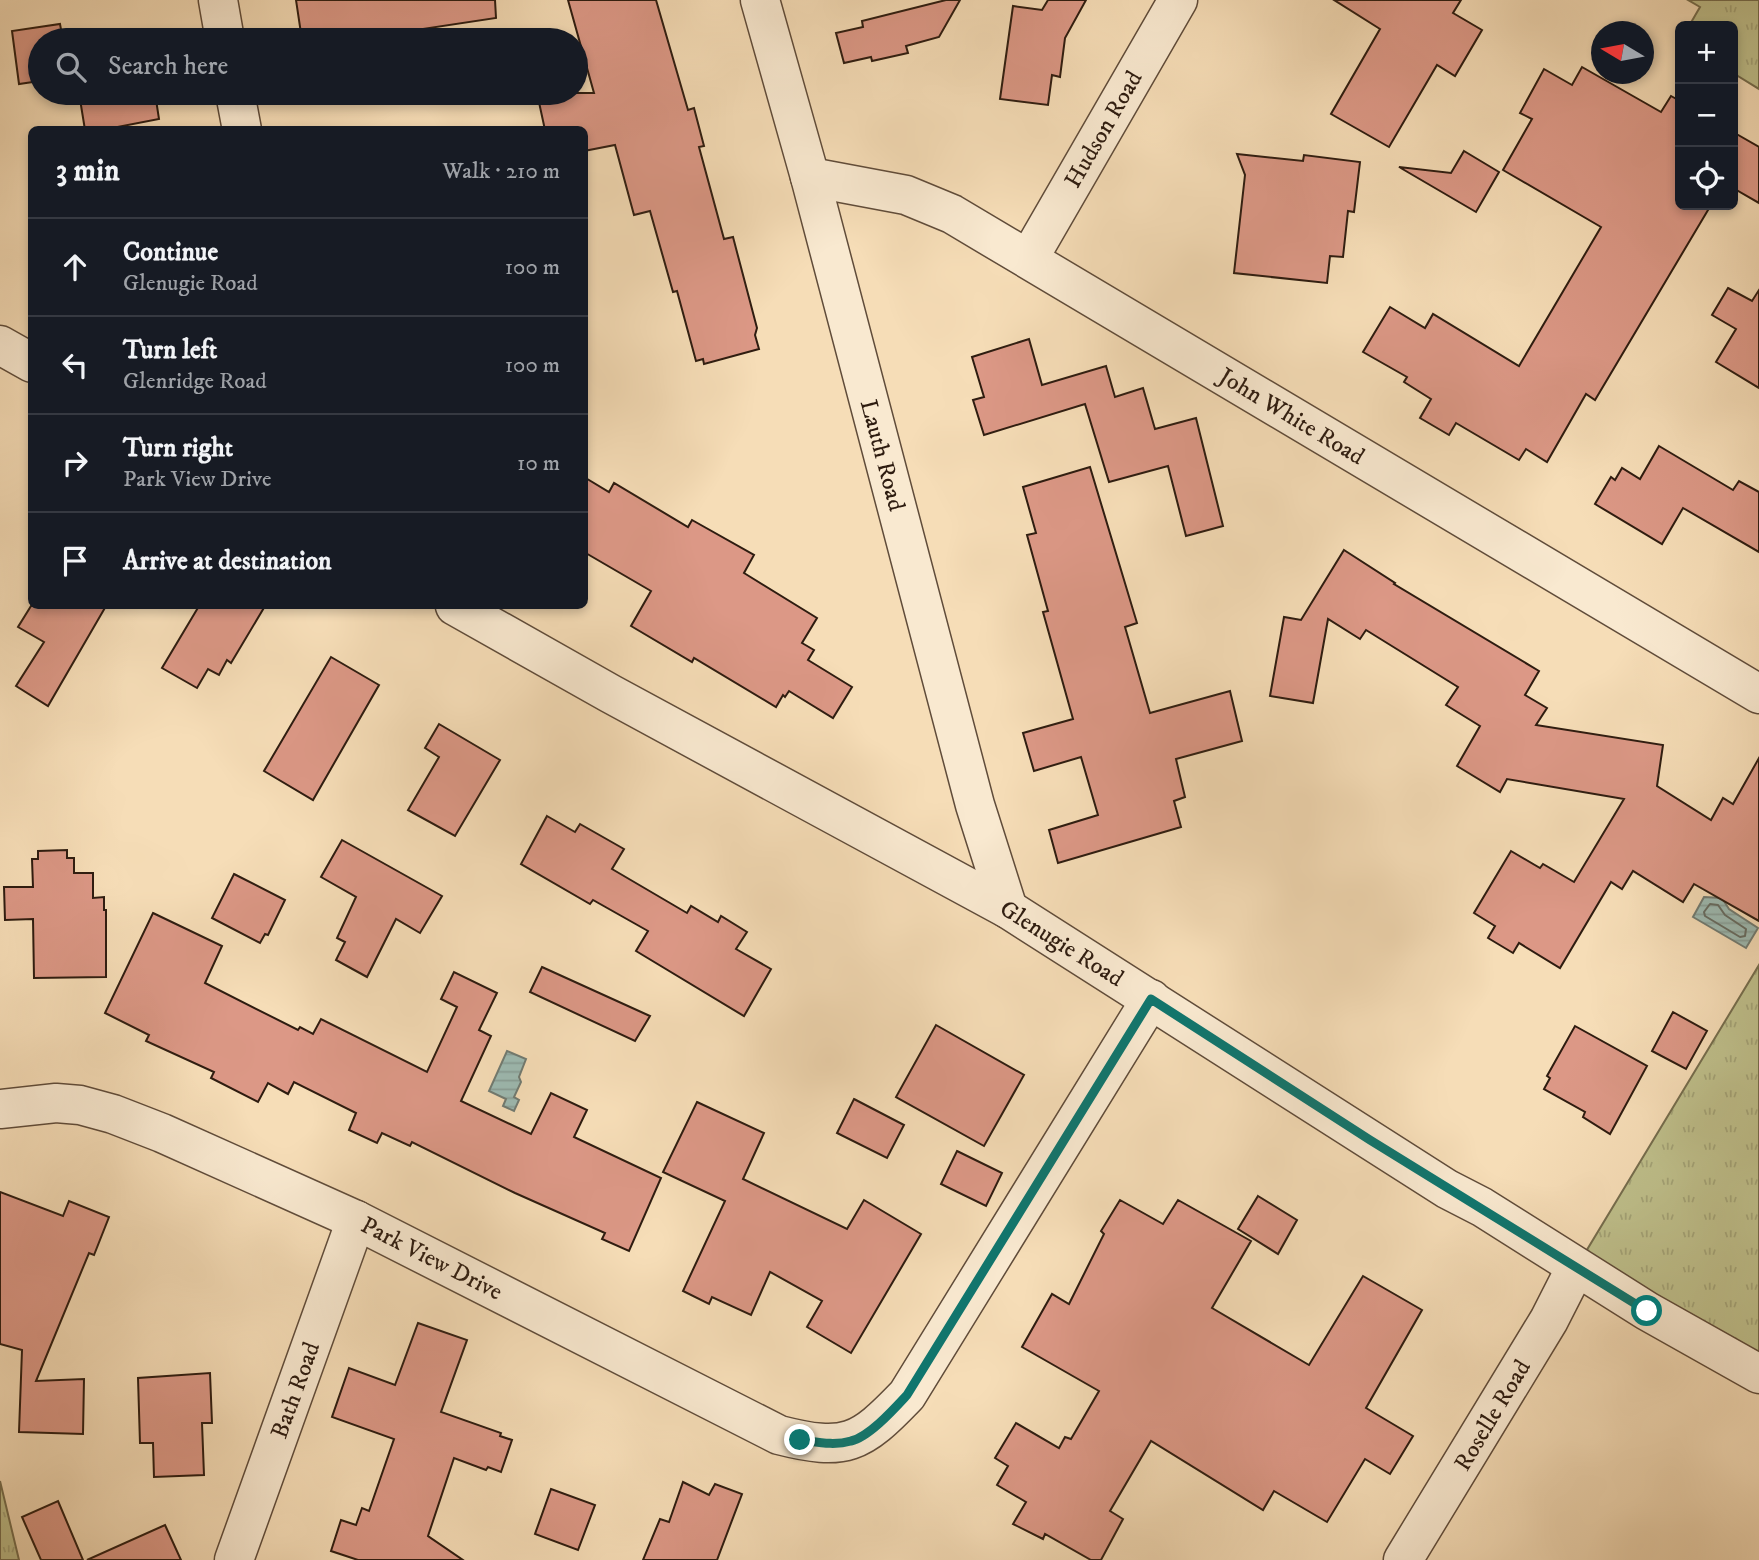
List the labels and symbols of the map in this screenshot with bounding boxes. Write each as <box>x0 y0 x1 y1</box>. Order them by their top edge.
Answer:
north arrow <box>1591 21 1654 84</box>
street label: Hudson Road <box>1058 66 1149 193</box>
street label: John White Road <box>1211 361 1370 472</box>
street label: Lauth Road <box>853 396 911 514</box>
street label: Glenugie Road <box>994 894 1129 994</box>
street label: Park View Drive <box>356 1210 507 1307</box>
route start <box>1631 1295 1662 1326</box>
street label: Bath Road <box>265 1338 327 1443</box>
street label: Roselle Road <box>1448 1354 1538 1477</box>
route end <box>784 1424 815 1455</box>

